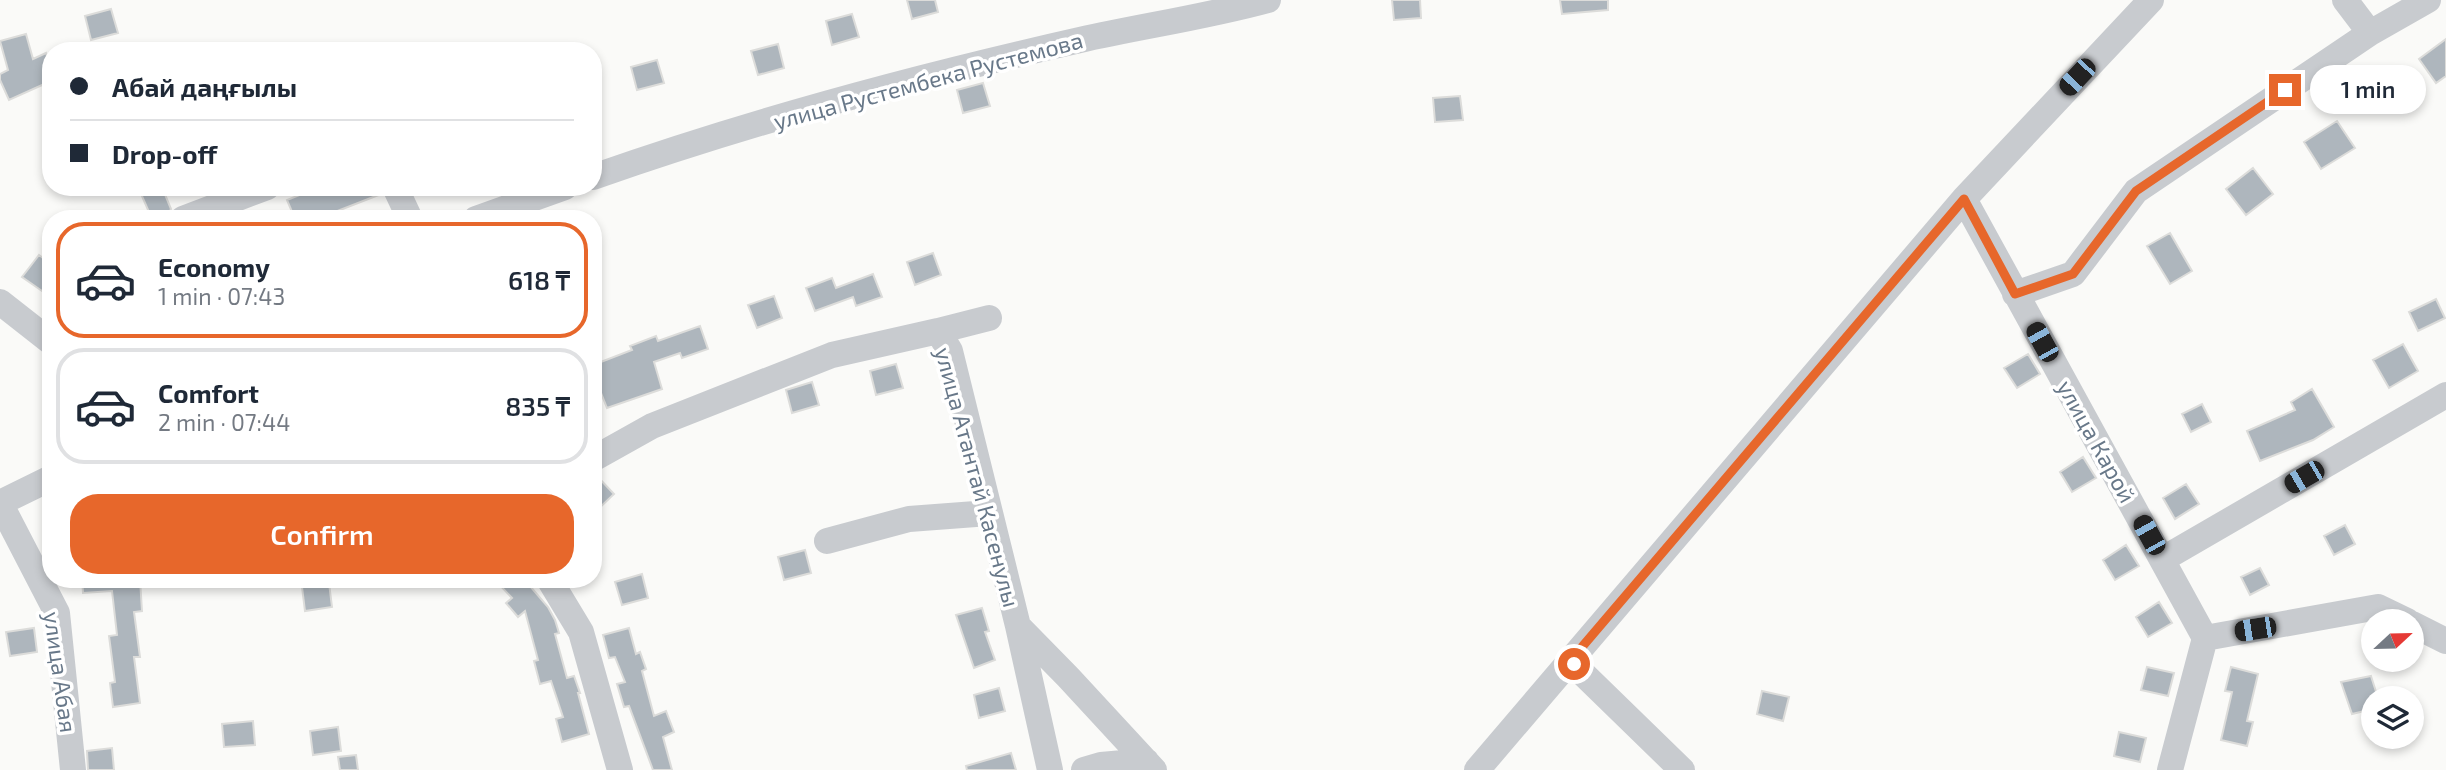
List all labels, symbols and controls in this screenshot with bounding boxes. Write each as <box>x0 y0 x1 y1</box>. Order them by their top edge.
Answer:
street label: улица Рустембека Рустемова <box>770 25 1086 136</box>
car <box>2055 54 2100 100</box>
callout: 1 min <box>2310 66 2425 114</box>
text: Абай даңғылы <box>112 71 297 102</box>
route end <box>2269 74 2301 106</box>
text: 1 min <box>2341 75 2395 103</box>
text: Drop-off <box>112 138 217 169</box>
icon: car <box>74 249 137 312</box>
text: Economy <box>158 251 270 282</box>
text: 618 ₸ <box>508 264 570 295</box>
text: 1 min · 07:43 <box>158 282 285 310</box>
car <box>2023 319 2062 365</box>
street label: улица Атантай Касенулы <box>929 344 1026 610</box>
icon: car <box>74 375 137 438</box>
street label: улица Карой <box>2051 375 2142 508</box>
text: Comfort <box>158 377 259 408</box>
text: 835 ₸ <box>505 390 570 421</box>
text: 2 min · 07:44 <box>158 408 290 436</box>
car <box>2281 457 2328 497</box>
button: Confirm <box>70 494 574 574</box>
car <box>2130 512 2169 558</box>
north arrow <box>2361 609 2424 672</box>
map controls <box>2361 609 2424 749</box>
street label: улица Абая <box>38 610 83 735</box>
car <box>2233 615 2278 643</box>
route start <box>1558 648 1590 680</box>
button: layers <box>2361 686 2424 749</box>

